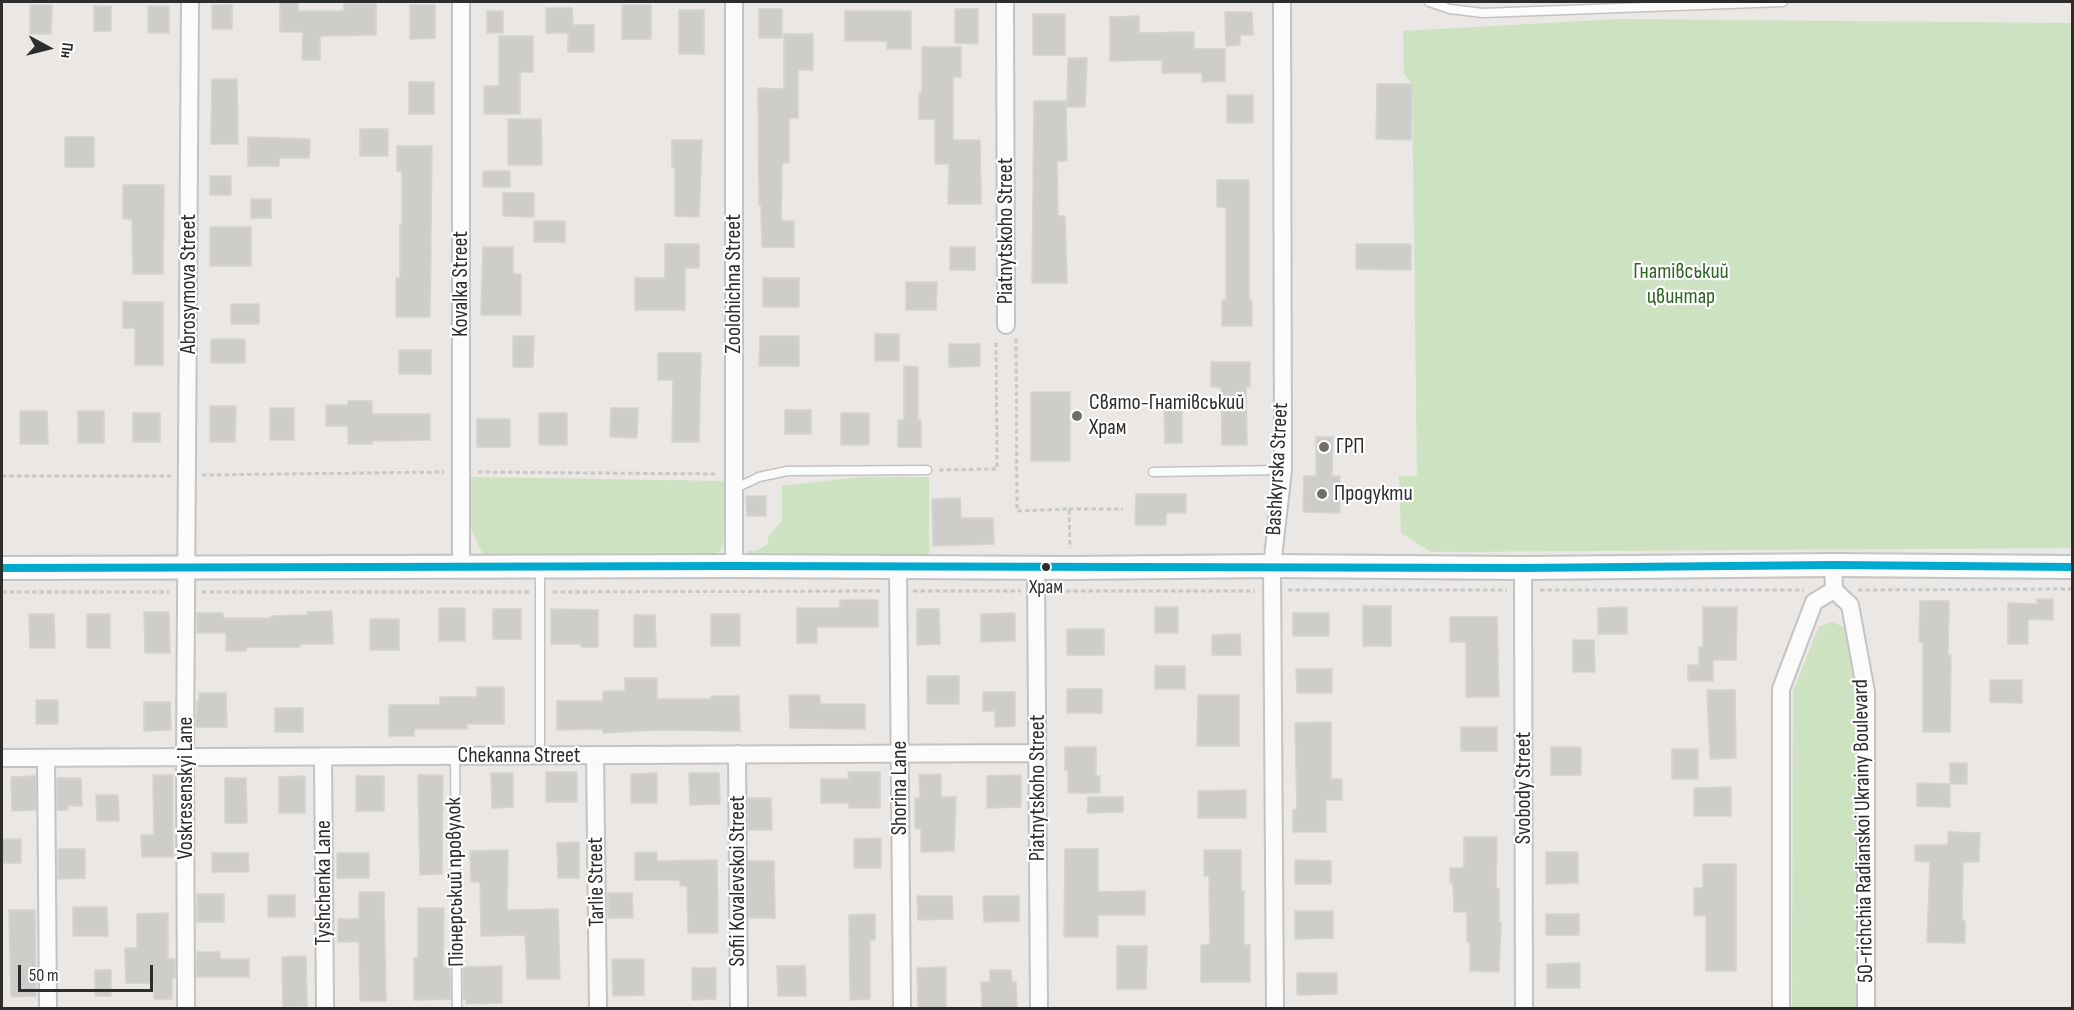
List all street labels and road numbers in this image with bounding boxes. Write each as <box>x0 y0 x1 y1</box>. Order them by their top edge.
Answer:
street label: Piatnytskoho Street <box>993 158 1019 304</box>
street label: Abrosymova Street <box>176 214 202 354</box>
street label: Zoolohichna Street <box>721 214 747 354</box>
street label: Kovalka Street <box>448 231 474 337</box>
street label: Bashkyrska Street <box>1261 402 1295 536</box>
street label: 50-richchia Radianskoi Ukrainy Boulevard <box>1848 679 1880 983</box>
street label: Piatnytskoho Street <box>1025 715 1051 861</box>
street label: Voskresenskyi Lane <box>173 717 199 859</box>
street label: Svobody Street <box>1511 732 1537 844</box>
street label: Shorina Lane <box>887 741 913 835</box>
street label: Chekanna Street <box>457 743 581 769</box>
street label: Sofii Kovalevskoi Street <box>725 795 751 967</box>
street label: Пiонерський провулок <box>441 797 471 967</box>
street label: Tyshchenka Lane <box>311 820 337 946</box>
street label: Tarlie Street <box>583 837 611 927</box>

